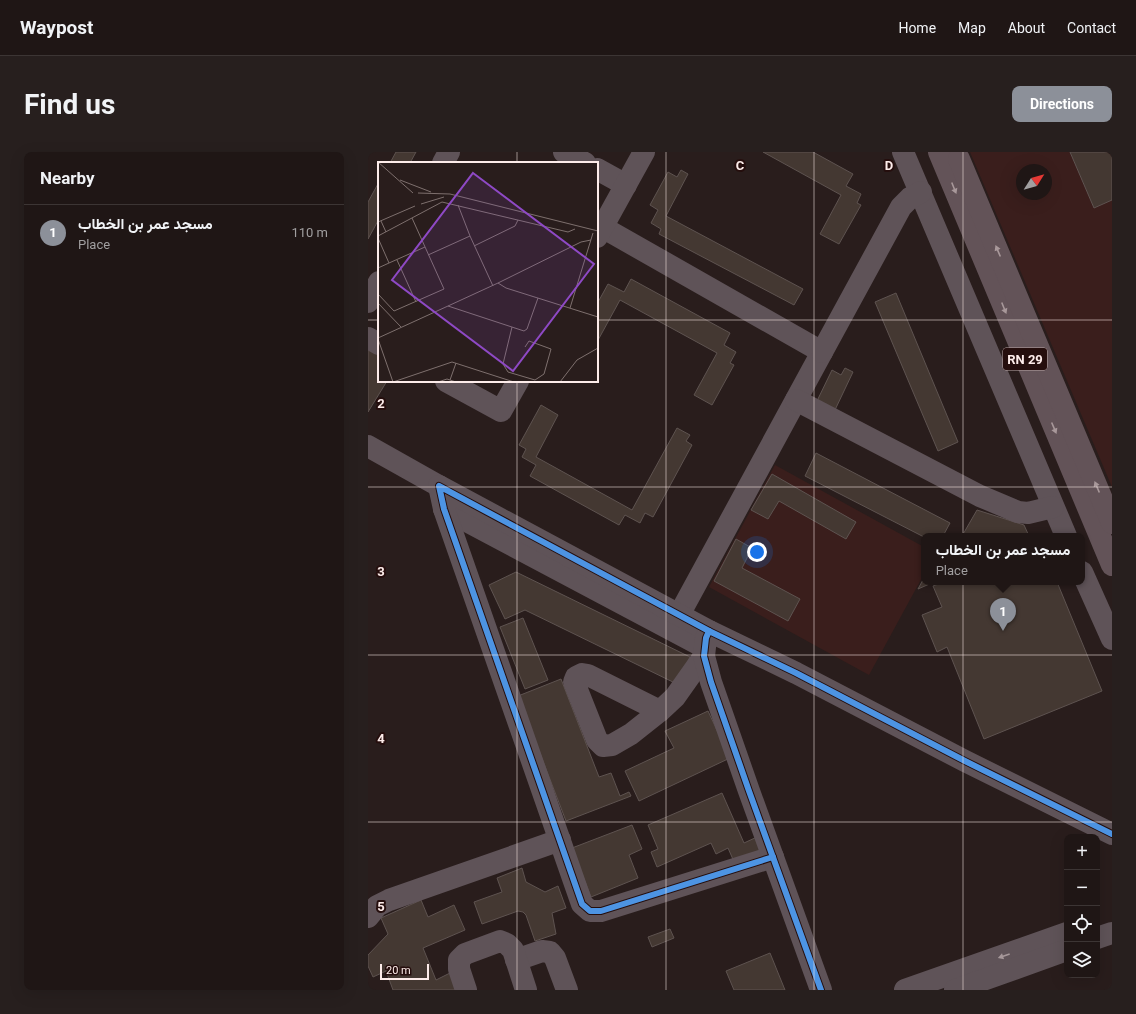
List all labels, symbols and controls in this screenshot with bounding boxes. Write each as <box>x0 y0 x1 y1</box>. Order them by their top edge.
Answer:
text: Waypost <box>20 16 94 39</box>
text: Home <box>898 20 936 36</box>
text: Map <box>958 20 986 36</box>
text: About <box>1008 20 1045 36</box>
text: Contact <box>1067 20 1116 36</box>
button: Directions <box>1012 86 1112 122</box>
text: Find us <box>24 88 115 121</box>
text: C <box>736 158 745 173</box>
text: D <box>885 158 893 173</box>
inset map <box>378 162 598 382</box>
north arrow <box>1016 164 1052 200</box>
text: Nearby <box>40 168 95 188</box>
one-way arrow <box>952 183 958 195</box>
text: مسجد عمر بن الخطاب <box>78 215 213 233</box>
text: 1 <box>49 225 57 240</box>
text: 110 m <box>291 225 328 240</box>
text: Place <box>78 237 110 252</box>
one-way arrow <box>994 245 1001 257</box>
one-way arrow <box>1001 303 1007 314</box>
road number: RN 29 <box>1003 348 1047 370</box>
text: 2 <box>377 396 385 411</box>
one-way arrow <box>1051 422 1058 434</box>
one-way arrow <box>1094 481 1100 492</box>
popup <box>921 533 1085 585</box>
text: مسجد عمر بن الخطاب <box>936 541 1070 559</box>
your location <box>747 542 767 562</box>
text: Place <box>936 563 968 578</box>
text: 3 <box>377 564 385 579</box>
pin: 1 <box>990 598 1016 631</box>
text: 4 <box>377 731 385 746</box>
map controls <box>1064 834 1100 978</box>
button: + <box>1064 834 1100 870</box>
button: − <box>1064 870 1100 906</box>
text: 5 <box>377 899 385 914</box>
button: locate <box>1064 906 1100 942</box>
button: layers <box>1064 942 1100 978</box>
one-way arrow <box>997 953 1009 959</box>
scale bar <box>380 962 429 981</box>
text: 20 m <box>386 964 411 977</box>

